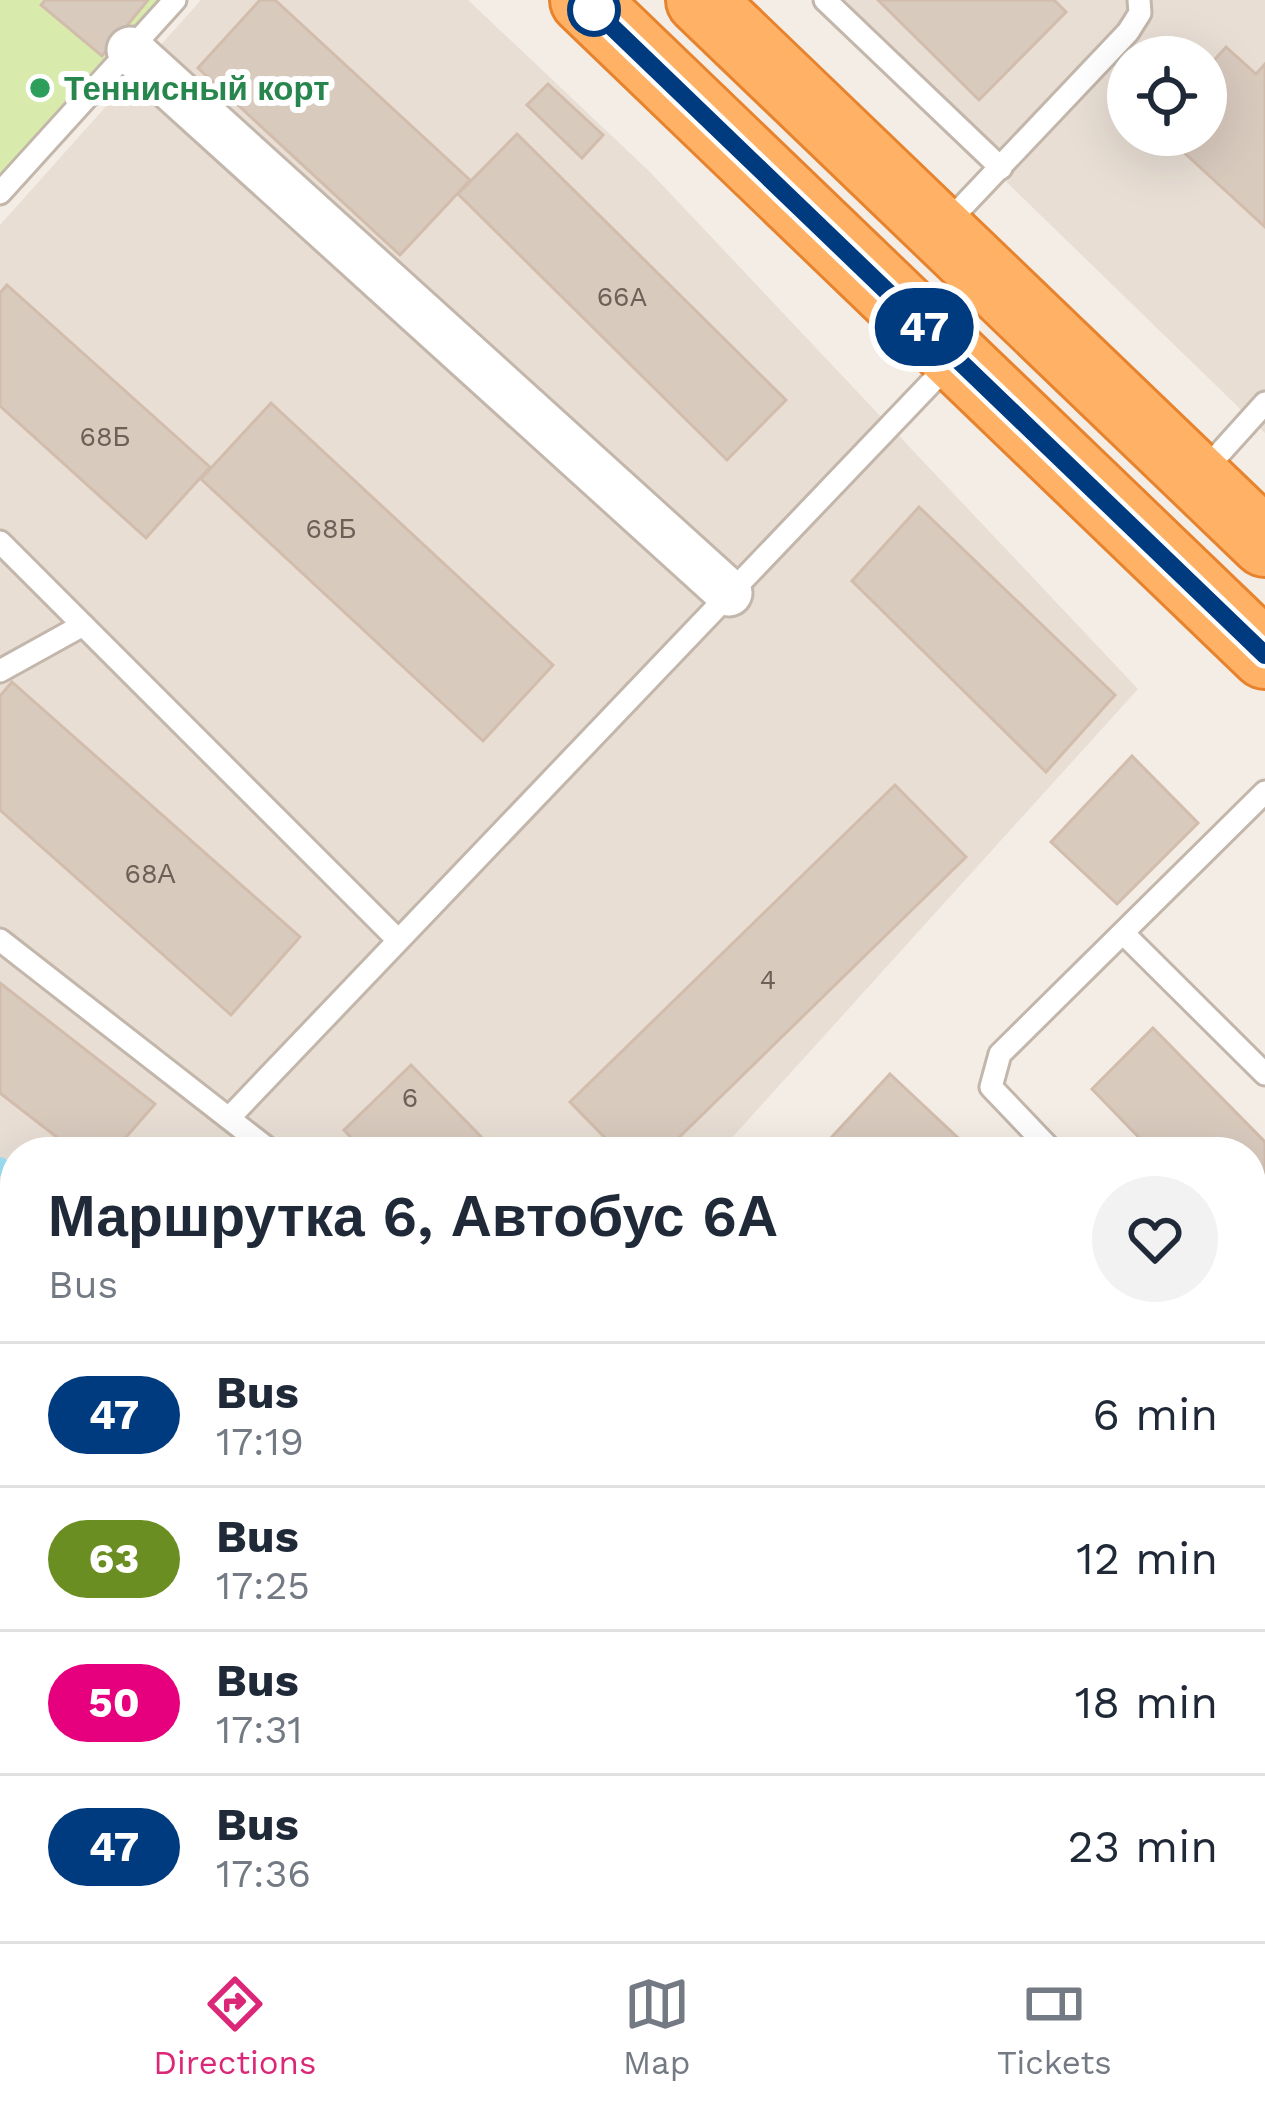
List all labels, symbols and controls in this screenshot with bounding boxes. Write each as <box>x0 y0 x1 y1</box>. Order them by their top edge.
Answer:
unlabelled marker <box>569 0 619 35</box>
map controls <box>1107 36 1227 156</box>
button: locate <box>1107 36 1227 156</box>
place label: Теннисный корт <box>64 69 329 108</box>
marker: Теннисный корт <box>27 75 53 101</box>
house number: 66A <box>597 281 648 313</box>
line badge: 47 <box>870 288 978 366</box>
text: 47 <box>899 302 949 351</box>
house number: 68Б <box>80 421 130 453</box>
house number: 68Б <box>306 513 356 545</box>
house number: 68А <box>124 858 176 890</box>
house number: 4 <box>760 964 776 996</box>
house number: 6 <box>402 1082 418 1114</box>
button: heart <box>1092 1176 1218 1302</box>
text: Маршрутка 6, Автобус 6А <box>48 1183 778 1250</box>
text: Bus <box>48 1262 118 1307</box>
text: Bus <box>216 1366 299 1419</box>
text: 6 min <box>1093 1388 1218 1441</box>
text: 47 <box>89 1390 139 1439</box>
text: 17:19 <box>216 1419 304 1464</box>
text: Bus <box>216 1510 299 1563</box>
text: 12 min <box>1076 1532 1218 1585</box>
text: 63 <box>89 1534 139 1583</box>
text: 17:25 <box>216 1563 310 1608</box>
text: Bus <box>216 1654 299 1707</box>
text: 18 min <box>1075 1676 1218 1729</box>
text: 50 <box>88 1678 140 1727</box>
text: 17:31 <box>216 1707 303 1752</box>
text: Bus <box>216 1798 299 1851</box>
text: 23 min <box>1067 1820 1218 1873</box>
text: 47 <box>89 1822 139 1871</box>
text: 17:36 <box>216 1851 311 1896</box>
tab: Directions <box>153 1971 316 2082</box>
tab: Map <box>623 1971 690 2082</box>
tab: Tickets <box>997 1971 1112 2082</box>

